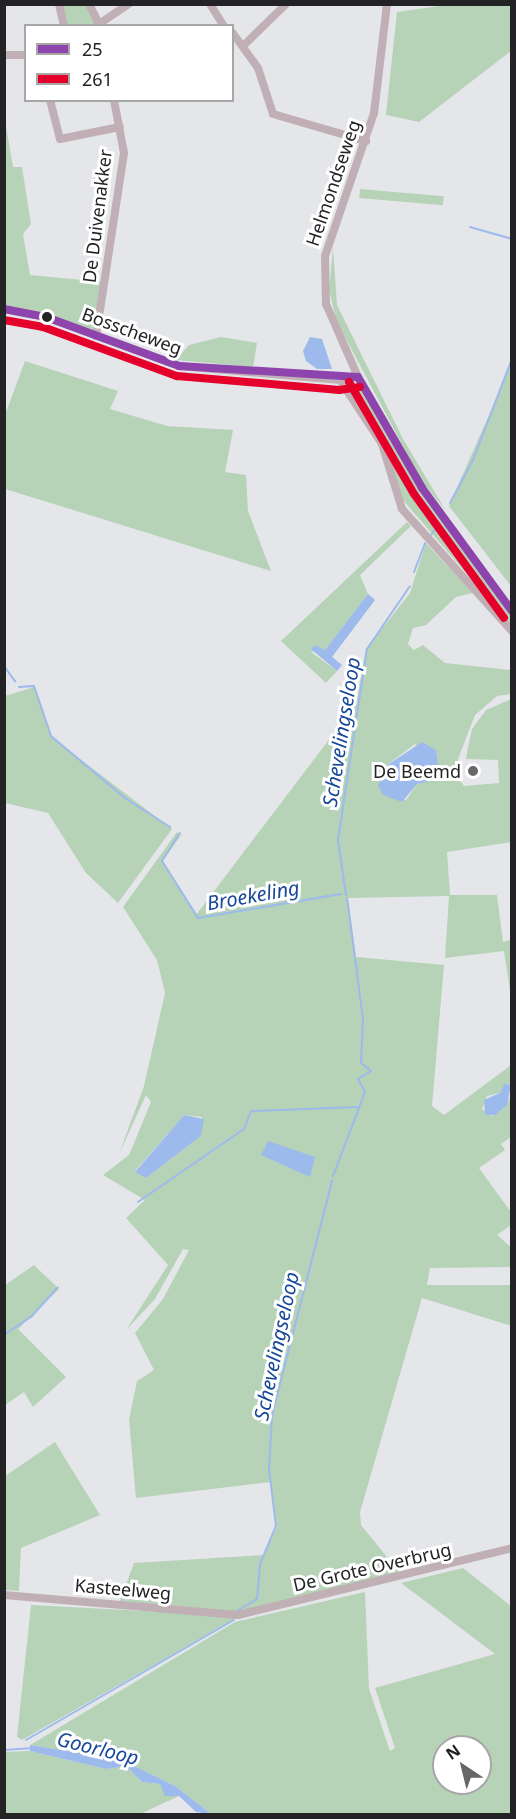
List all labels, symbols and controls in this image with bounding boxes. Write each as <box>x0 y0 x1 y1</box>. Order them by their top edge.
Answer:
legend <box>24 24 234 102</box>
text: 25 <box>82 37 103 61</box>
text: 261 <box>82 67 113 91</box>
street label: Helmondseweg <box>301 117 365 249</box>
street label: De Duivenakker <box>78 148 116 284</box>
street label: Bosscheweg <box>79 303 185 359</box>
unlabelled marker <box>41 311 53 323</box>
water label: Schevelingseloop <box>317 656 365 808</box>
place label: De Beemd <box>373 760 461 782</box>
marker: De Beemd <box>466 764 480 778</box>
water label: Broekeling <box>205 875 301 915</box>
water label: Schevelingseloop <box>249 1270 303 1422</box>
street label: De Grote Overbrug <box>291 1538 453 1596</box>
street label: Kasteelweg <box>74 1574 172 1604</box>
water label: Goorloop <box>55 1726 141 1770</box>
north arrow <box>432 1735 492 1795</box>
text: N <box>441 1739 464 1765</box>

